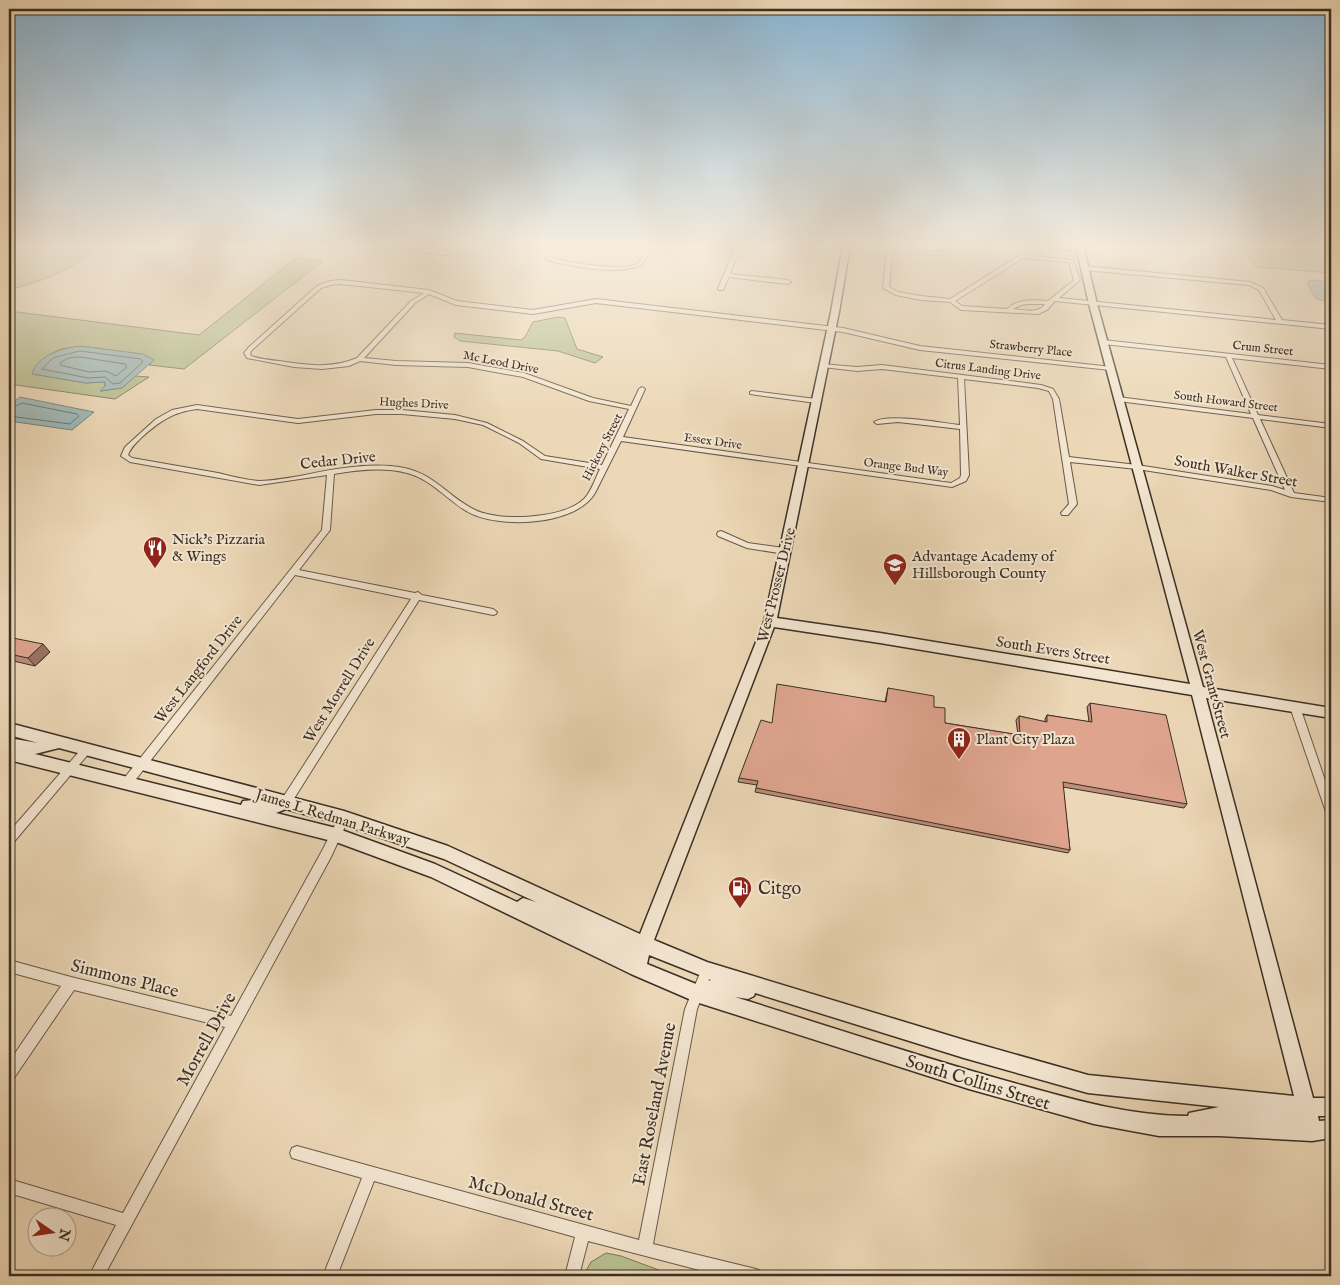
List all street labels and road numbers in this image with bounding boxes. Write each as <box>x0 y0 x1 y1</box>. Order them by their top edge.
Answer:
street label: Strawberry Place <box>989 337 1073 360</box>
street label: Crum Street <box>1232 338 1294 359</box>
street label: Mc Leod Drive <box>462 348 540 377</box>
street label: Citrus Landing Drive <box>934 356 1042 383</box>
street label: South Howard Street <box>1173 388 1279 415</box>
street label: Hughes Drive <box>379 394 450 413</box>
street label: Hickory Street <box>579 411 626 484</box>
street label: Essex Drive <box>683 430 744 453</box>
street label: Cedar Drive <box>299 447 377 474</box>
street label: South Walker Street <box>1173 451 1299 492</box>
street label: Orange Bud Way <box>863 455 949 480</box>
street label: West Prosser Drive <box>753 526 800 644</box>
street label: West Langford Drive <box>150 611 247 727</box>
street label: West Grant Street <box>1188 628 1235 741</box>
street label: South Evers Street <box>995 632 1111 669</box>
street label: West Morrell Drive <box>299 634 379 746</box>
street label: James L Redman Parkway <box>251 784 413 850</box>
street label: Simmons Place <box>68 955 181 1004</box>
street label: Morrell Drive <box>172 989 242 1091</box>
street label: East Roseland Avenue <box>628 1021 683 1188</box>
street label: South Collins Street <box>903 1051 1052 1116</box>
street label: McDonald Street <box>465 1172 596 1227</box>

